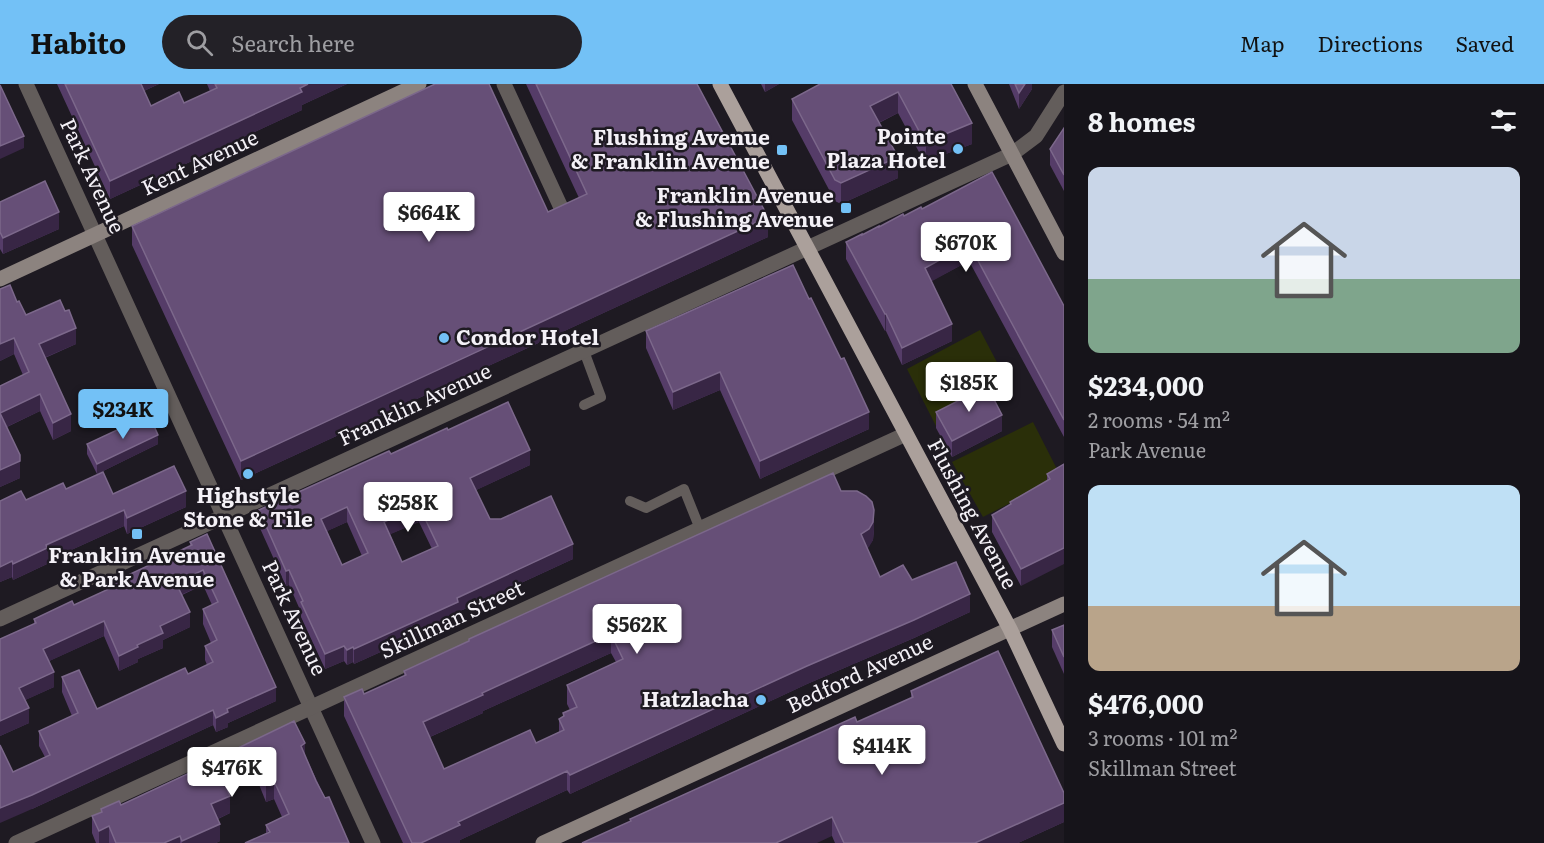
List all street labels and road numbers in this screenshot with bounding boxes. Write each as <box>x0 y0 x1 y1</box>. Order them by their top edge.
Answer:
street label: Park Avenue <box>54 112 135 238</box>
street label: Kent Avenue <box>135 120 263 201</box>
street label: Franklin Avenue <box>332 354 496 452</box>
street label: Flushing Avenue <box>921 432 1027 594</box>
street label: Park Avenue <box>256 554 337 680</box>
street label: Skillman Street <box>374 571 529 665</box>
street label: Bedford Avenue <box>781 624 937 719</box>

